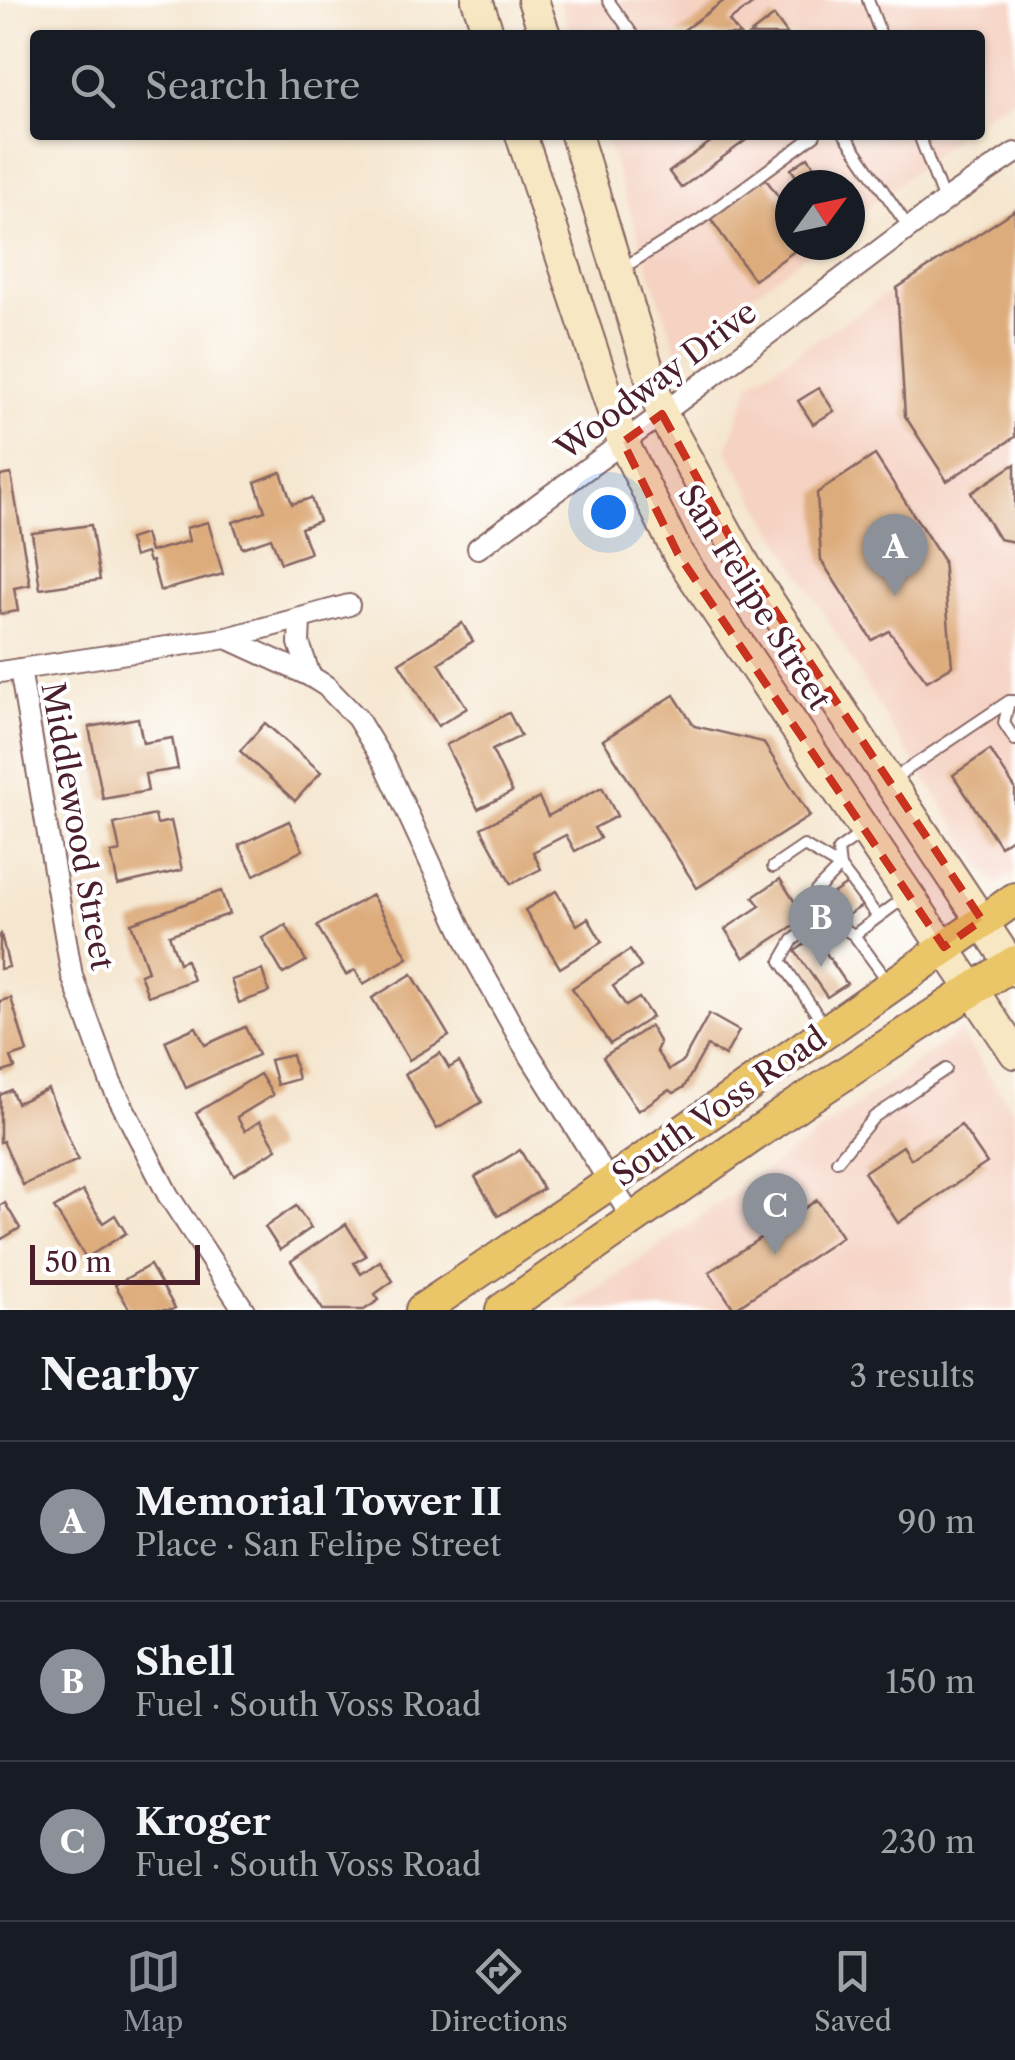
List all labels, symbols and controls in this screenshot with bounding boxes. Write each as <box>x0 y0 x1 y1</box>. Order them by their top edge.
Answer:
search box <box>30 30 985 140</box>
icon: search <box>65 58 120 113</box>
text: Search here <box>145 62 360 109</box>
north arrow <box>775 170 865 260</box>
street label: Woodway Drive <box>547 292 764 469</box>
street label: San Felipe Street <box>670 477 840 717</box>
your location <box>583 487 634 538</box>
pin: A <box>862 514 928 596</box>
street label: Middlewood Street <box>33 679 123 974</box>
pin: B <box>788 884 854 967</box>
street label: South Voss Road <box>604 1018 834 1194</box>
pin: C <box>742 1172 808 1255</box>
scale bar <box>30 1240 200 1284</box>
text: 50 m <box>45 1245 112 1279</box>
text: Nearby <box>40 1349 198 1401</box>
text: 3 results <box>849 1356 975 1395</box>
text: Memorial Tower II <box>135 1478 502 1525</box>
text: A <box>60 1502 85 1541</box>
text: 90 m <box>898 1502 975 1541</box>
text: Place · San Felipe Street <box>135 1525 501 1564</box>
text: Shell <box>135 1638 235 1685</box>
text: B <box>61 1662 84 1701</box>
text: 150 m <box>886 1662 975 1701</box>
text: Fuel · South Voss Road <box>135 1685 482 1724</box>
text: Kroger <box>135 1798 271 1845</box>
text: C <box>60 1822 85 1861</box>
text: 230 m <box>880 1822 975 1861</box>
text: Fuel · South Voss Road <box>135 1845 482 1884</box>
tab: Map <box>123 1944 183 2038</box>
tab: Directions <box>429 1944 568 2038</box>
tab: Saved <box>814 1944 892 2038</box>

